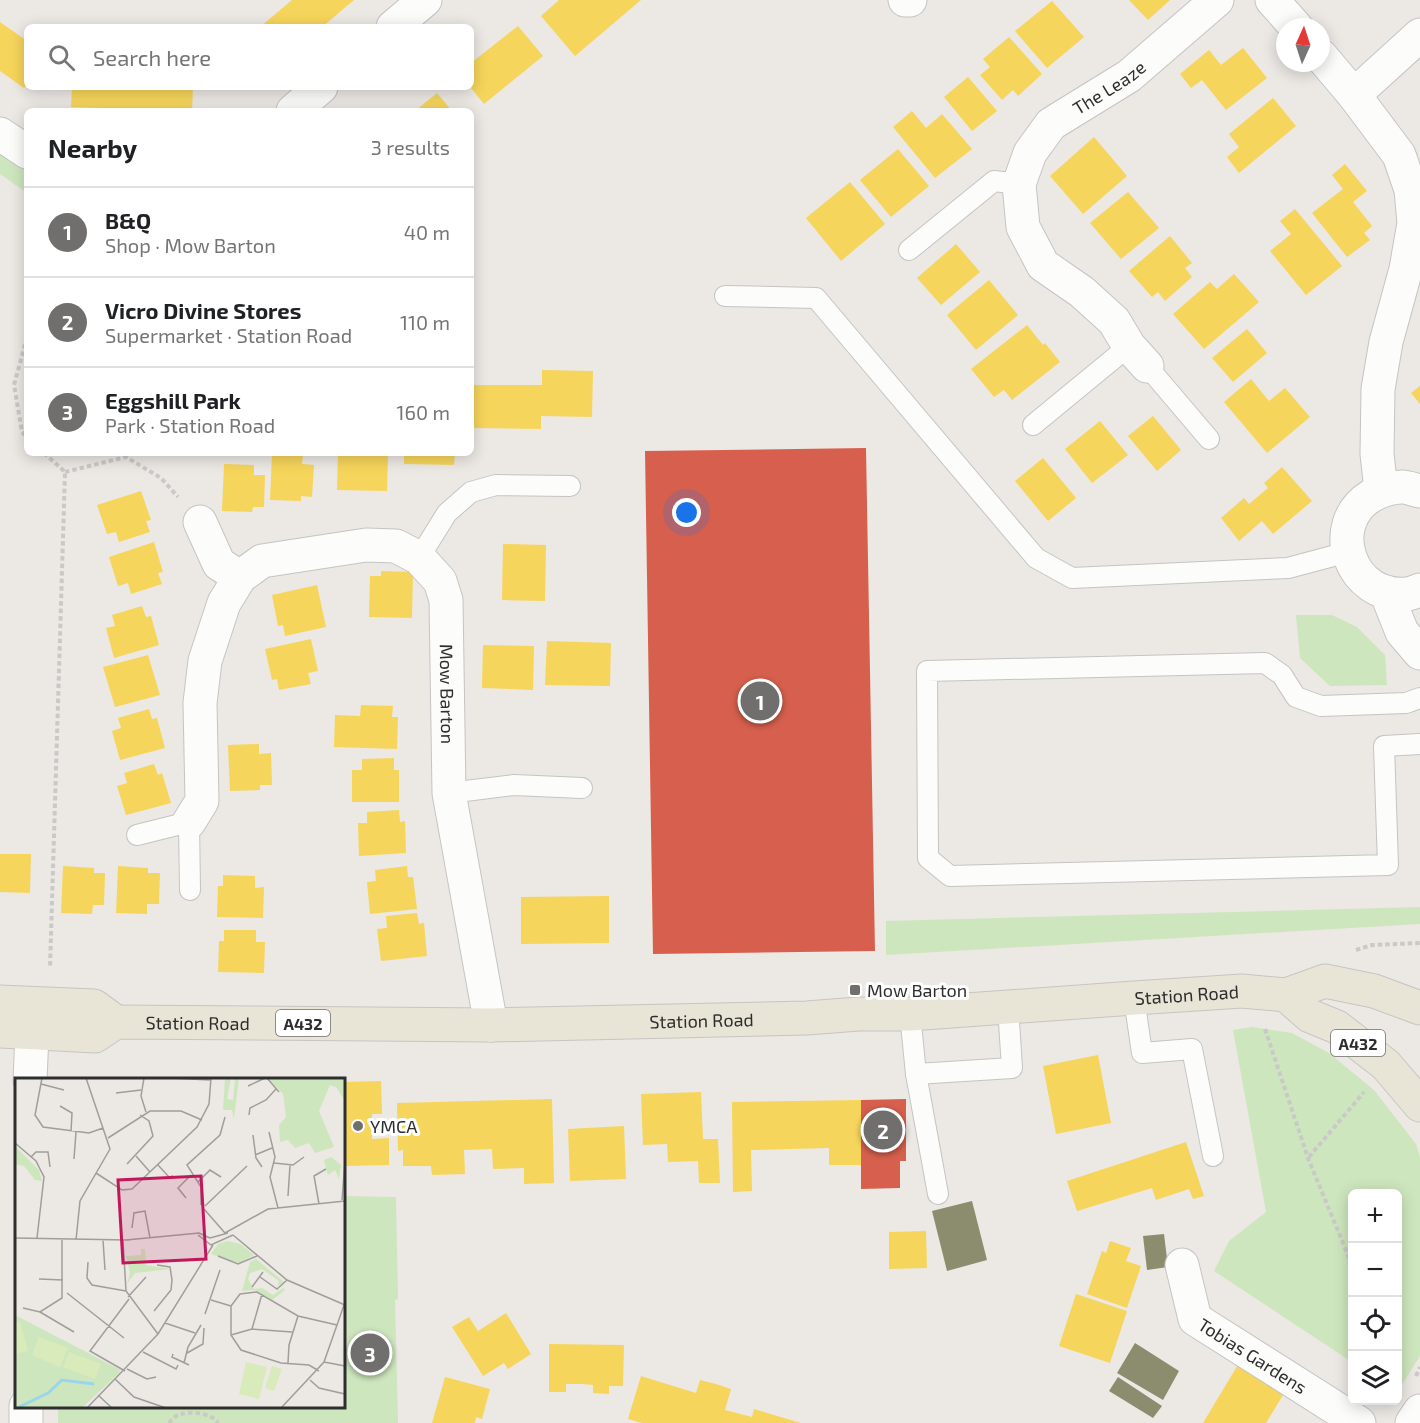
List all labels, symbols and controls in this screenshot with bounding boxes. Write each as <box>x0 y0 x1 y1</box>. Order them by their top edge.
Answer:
north arrow <box>1276 18 1330 72</box>
search box <box>24 24 474 90</box>
icon: search <box>45 41 78 74</box>
text: Search here <box>93 44 211 70</box>
street label: The Leaze <box>1069 56 1150 119</box>
text: Nearby <box>48 132 137 163</box>
text: 3 results <box>371 135 450 159</box>
text: B&Q <box>105 207 151 233</box>
text: 1 <box>63 220 72 244</box>
text: 40 m <box>404 220 450 244</box>
text: Shop · Mow Barton <box>105 233 276 257</box>
text: Vicro Divine Stores <box>105 297 301 323</box>
text: 2 <box>62 310 73 334</box>
text: 110 m <box>400 310 450 334</box>
text: Supermarket · Station Road <box>105 323 352 347</box>
text: Eggshill Park <box>105 387 241 413</box>
text: 3 <box>62 400 73 424</box>
text: 160 m <box>397 400 450 424</box>
text: Park · Station Road <box>105 413 275 437</box>
your location <box>672 498 701 527</box>
street label: Mow Barton <box>436 644 459 744</box>
pin: 1 <box>740 678 780 724</box>
place label: Mow Barton <box>867 979 967 1001</box>
street label: Station Road <box>1134 980 1239 1009</box>
marker: Mow Barton <box>848 983 862 997</box>
street label: Station Road <box>649 1008 754 1032</box>
road number: A432 <box>276 1010 330 1036</box>
street label: Station Road <box>145 1011 250 1034</box>
road number: A432 <box>1331 1030 1385 1056</box>
inset map <box>15 1078 345 1408</box>
pin: 2 <box>864 1108 902 1152</box>
place label: YMCA <box>370 1115 418 1137</box>
marker: YMCA <box>351 1119 365 1133</box>
map controls <box>1348 1189 1402 1405</box>
button: + <box>1348 1189 1402 1243</box>
button: − <box>1348 1243 1402 1297</box>
button: locate <box>1348 1297 1402 1351</box>
street label: Tobias Gardens <box>1194 1313 1311 1398</box>
pin: 3 <box>350 1330 389 1376</box>
button: layers <box>1348 1351 1402 1405</box>

